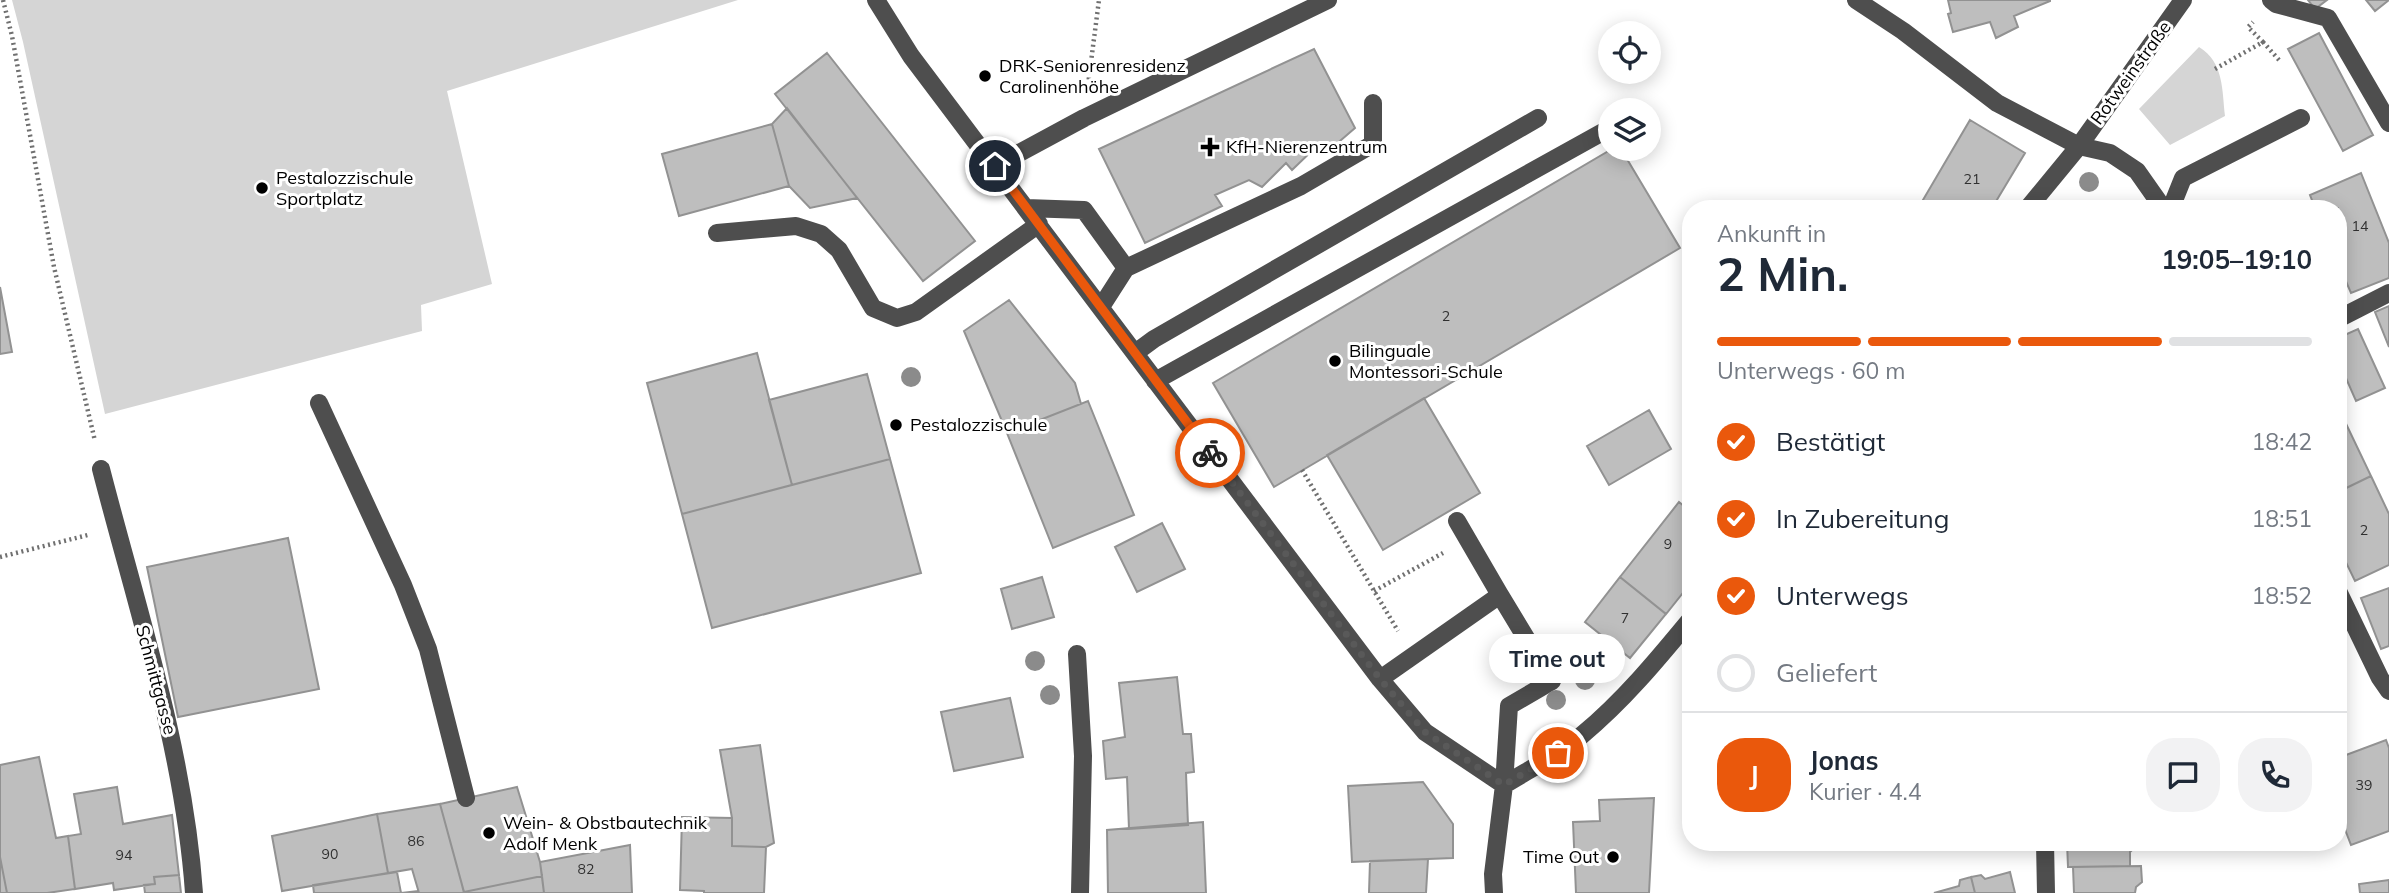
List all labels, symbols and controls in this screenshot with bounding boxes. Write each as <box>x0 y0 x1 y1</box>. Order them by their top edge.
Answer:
street label: Rotweinstraße <box>2085 16 2176 129</box>
map controls <box>1598 21 1661 161</box>
button: locate <box>1598 21 1661 84</box>
place label: DRK-Seniorenresidenz Carolinenhöhe <box>999 54 1186 98</box>
marker: DRK-Seniorenresidenz Carolinenhöhe <box>977 68 993 84</box>
button: layers <box>1598 98 1661 161</box>
place label: KfH-Nierenzentrum <box>1226 135 1388 158</box>
pin <box>965 136 1025 196</box>
marker: KfH-Nierenzentrum <box>1200 137 1220 157</box>
icon: home <box>976 147 1014 185</box>
place label: Pestalozzischule Sportplatz <box>276 166 413 210</box>
house number: 21 <box>1964 170 1980 188</box>
marker: Pestalozzischule Sportplatz <box>254 180 270 196</box>
house number: 14 <box>2352 217 2369 235</box>
text: Ankunft in <box>1717 219 1826 248</box>
text: 19:05–19:10 <box>2161 243 2312 276</box>
text: 2 Min. <box>1717 245 1848 303</box>
house number: 2 <box>1442 307 1450 325</box>
place label: Bilinguale Montessori-Schule <box>1349 339 1503 383</box>
marker: Bilinguale Montessori-Schule <box>1327 353 1343 369</box>
text: Unterwegs · 60 m <box>1717 356 1905 385</box>
place label: Pestalozzischule <box>910 413 1047 436</box>
marker: Pestalozzischule <box>888 417 904 433</box>
courier <box>1175 418 1245 488</box>
icon: check <box>1717 423 1755 461</box>
text: Bestätigt <box>1776 425 1885 458</box>
text: 18:42 <box>2252 427 2312 456</box>
icon: bike <box>1191 434 1229 472</box>
icon: check <box>1717 500 1755 538</box>
text: In Zubereitung <box>1776 502 1949 535</box>
text: 18:51 <box>2252 504 2312 533</box>
house number: 2 <box>2360 521 2368 539</box>
house number: 9 <box>1664 535 1672 553</box>
icon: check <box>1717 577 1755 615</box>
text: Unterwegs <box>1776 579 1909 612</box>
text: 18:52 <box>2252 581 2312 610</box>
house number: 7 <box>1621 609 1629 627</box>
street label: Schmittgasse <box>131 623 182 737</box>
callout: Time out <box>1490 634 1626 683</box>
text: Time out <box>1509 644 1605 673</box>
text: Geliefert <box>1776 656 1877 689</box>
pin <box>1528 723 1588 783</box>
icon: bag <box>1539 734 1577 772</box>
button: chat <box>2146 738 2220 812</box>
button: phone <box>2238 738 2312 812</box>
text: Jonas <box>1809 744 1879 777</box>
text: J <box>1749 759 1759 792</box>
house number: 39 <box>2356 776 2372 794</box>
text: Kurier · 4.4 <box>1809 777 1921 806</box>
place label: Wein- & Obstbautechnik Adolf Menk <box>503 811 708 855</box>
marker: Wein- & Obstbautechnik Adolf Menk <box>481 825 497 841</box>
house number: 86 <box>408 832 424 850</box>
house number: 90 <box>322 845 338 863</box>
place label: Time Out <box>1523 845 1599 868</box>
house number: 94 <box>116 846 133 864</box>
marker: Time Out <box>1605 849 1621 865</box>
house number: 82 <box>578 860 594 878</box>

